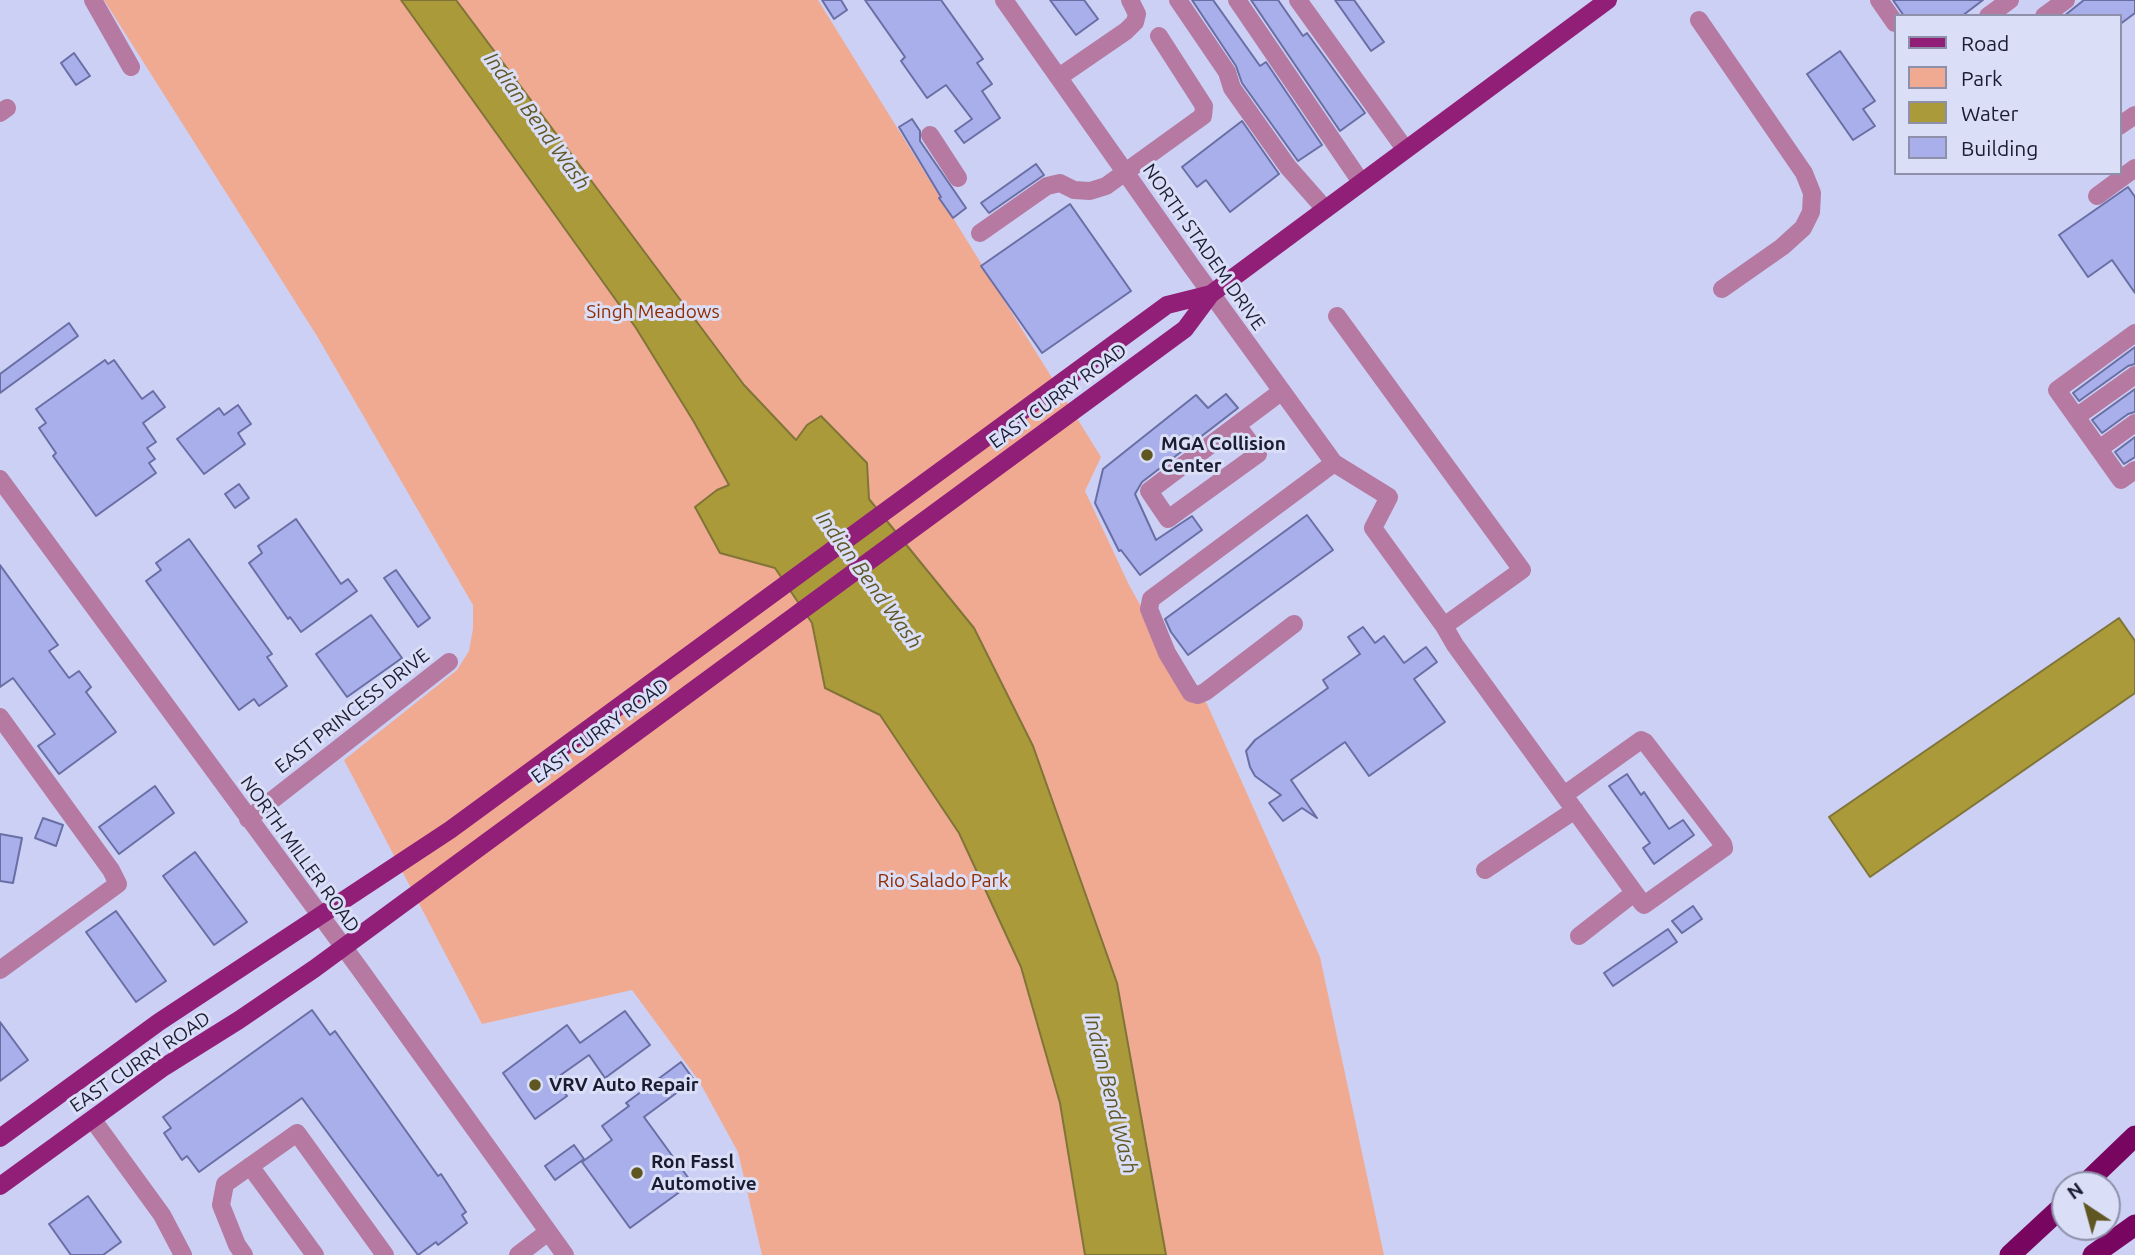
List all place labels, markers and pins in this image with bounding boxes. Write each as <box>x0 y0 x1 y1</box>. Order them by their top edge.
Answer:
place label: MGA Collision Center <box>1161 433 1286 477</box>
marker: MGA Collision Center <box>1139 447 1155 463</box>
place label: VRV Auto Repair <box>549 1074 698 1096</box>
marker: VRV Auto Repair <box>527 1077 543 1093</box>
place label: Ron Fassl Automotive <box>651 1151 757 1195</box>
marker: Ron Fassl Automotive <box>629 1165 645 1181</box>

